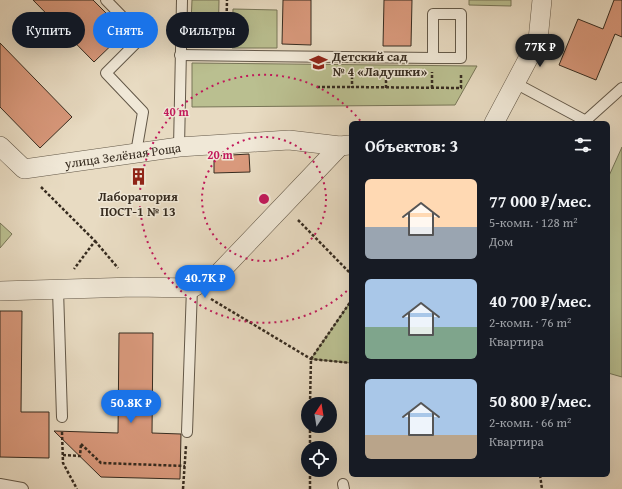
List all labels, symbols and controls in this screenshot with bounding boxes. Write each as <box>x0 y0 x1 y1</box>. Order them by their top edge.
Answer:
chip: Купить <box>12 12 85 48</box>
chip: Снять <box>93 12 158 48</box>
chip: Фильтры <box>166 12 249 48</box>
pin: 77K ₽ <box>512 34 568 68</box>
text: 77K ₽ <box>524 37 556 56</box>
place label: Детский сад № 4 «Ладушки» <box>331 47 427 81</box>
school or university icon: Детский сад № 4 «Ладушки» <box>309 53 329 73</box>
text: 40 m <box>163 103 189 120</box>
text: Объектов: 3 <box>365 133 458 158</box>
icon: filters <box>572 134 594 156</box>
street label: улица Зелёная Роща <box>62 137 183 173</box>
text: 20 m <box>207 146 233 163</box>
building icon: Лаборатория ПОСТ-1 № 13 <box>128 167 148 187</box>
place label: Лаборатория ПОСТ-1 № 13 <box>98 187 178 221</box>
text: 77 000 ₽/мес. <box>489 188 591 213</box>
centre of rings <box>257 192 271 206</box>
icon: home <box>397 195 445 243</box>
text: 5-комн. · 128 m² <box>489 213 578 232</box>
text: Дом <box>489 232 513 251</box>
pin: 40.7K ₽ <box>168 265 242 299</box>
text: 40.7K ₽ <box>184 268 226 287</box>
text: 40 700 ₽/мес. <box>489 288 591 313</box>
icon: home <box>397 295 445 343</box>
text: 2-комн. · 76 m² <box>489 313 571 332</box>
text: Квартира <box>489 332 544 351</box>
text: 50 800 ₽/мес. <box>489 388 591 413</box>
pin: 50.8K ₽ <box>94 390 168 424</box>
text: 50.8K ₽ <box>110 393 152 412</box>
icon: home <box>397 395 445 443</box>
north arrow <box>301 397 337 433</box>
map controls <box>301 397 337 477</box>
text: 2-комн. · 66 m² <box>489 413 571 432</box>
text: Квартира <box>489 432 544 451</box>
button: locate <box>301 441 337 477</box>

